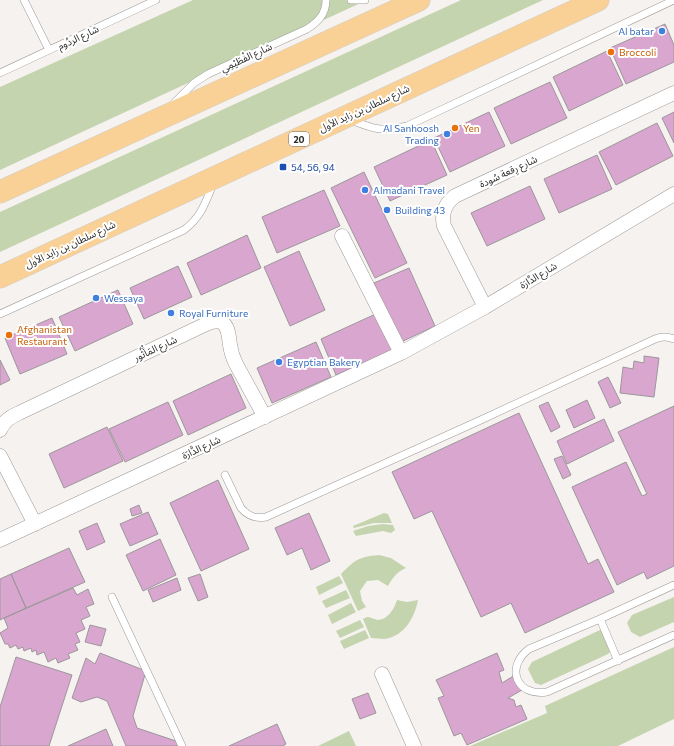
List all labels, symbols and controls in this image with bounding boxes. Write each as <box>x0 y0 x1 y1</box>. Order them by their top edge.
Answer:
street label: شارع الردُوم <box>55 22 102 54</box>
place label: Al batar <box>618 25 654 37</box>
marker: Al batar <box>657 26 667 36</box>
street label: شارع الفْطَيْمِي <box>218 40 275 76</box>
place label: Broccoli <box>619 46 656 58</box>
marker: Broccoli <box>606 47 616 57</box>
street label: شارع سلطان بن زايد الأول <box>317 82 412 136</box>
place label: Al Sanhoosh Trading <box>383 122 440 146</box>
place label: Yen <box>463 122 480 134</box>
marker: Yen <box>450 123 460 133</box>
marker: Al Sanhoosh Trading <box>442 129 452 139</box>
road number: 20 <box>289 132 309 146</box>
street label: شارع رِقعة سُودة <box>477 152 540 192</box>
place label: 54, 56, 94 <box>291 161 335 173</box>
marker: 54, 56, 94 <box>278 162 288 172</box>
place label: Almadani Travel <box>373 184 445 196</box>
marker: Almadani Travel <box>360 185 370 195</box>
place label: Building 43 <box>395 204 446 216</box>
marker: Building 43 <box>382 205 392 215</box>
street label: شارع سلطان بن زايد الأول <box>23 218 118 272</box>
street label: شارع الدَّارَة <box>517 259 560 293</box>
place label: Wessaya <box>104 292 143 304</box>
marker: Wessaya <box>91 293 101 303</box>
place label: Royal Furniture <box>179 307 248 319</box>
marker: Royal Furniture <box>166 308 176 318</box>
place label: Afghanistan Restaurant <box>17 323 72 347</box>
marker: Afghanistan Restaurant <box>4 330 14 340</box>
street label: شارع المَأْثُور <box>130 331 180 365</box>
place label: Egyptian Bakery <box>287 356 360 368</box>
marker: Egyptian Bakery <box>274 357 284 367</box>
street label: شارع الدَّارَة <box>180 433 223 463</box>

